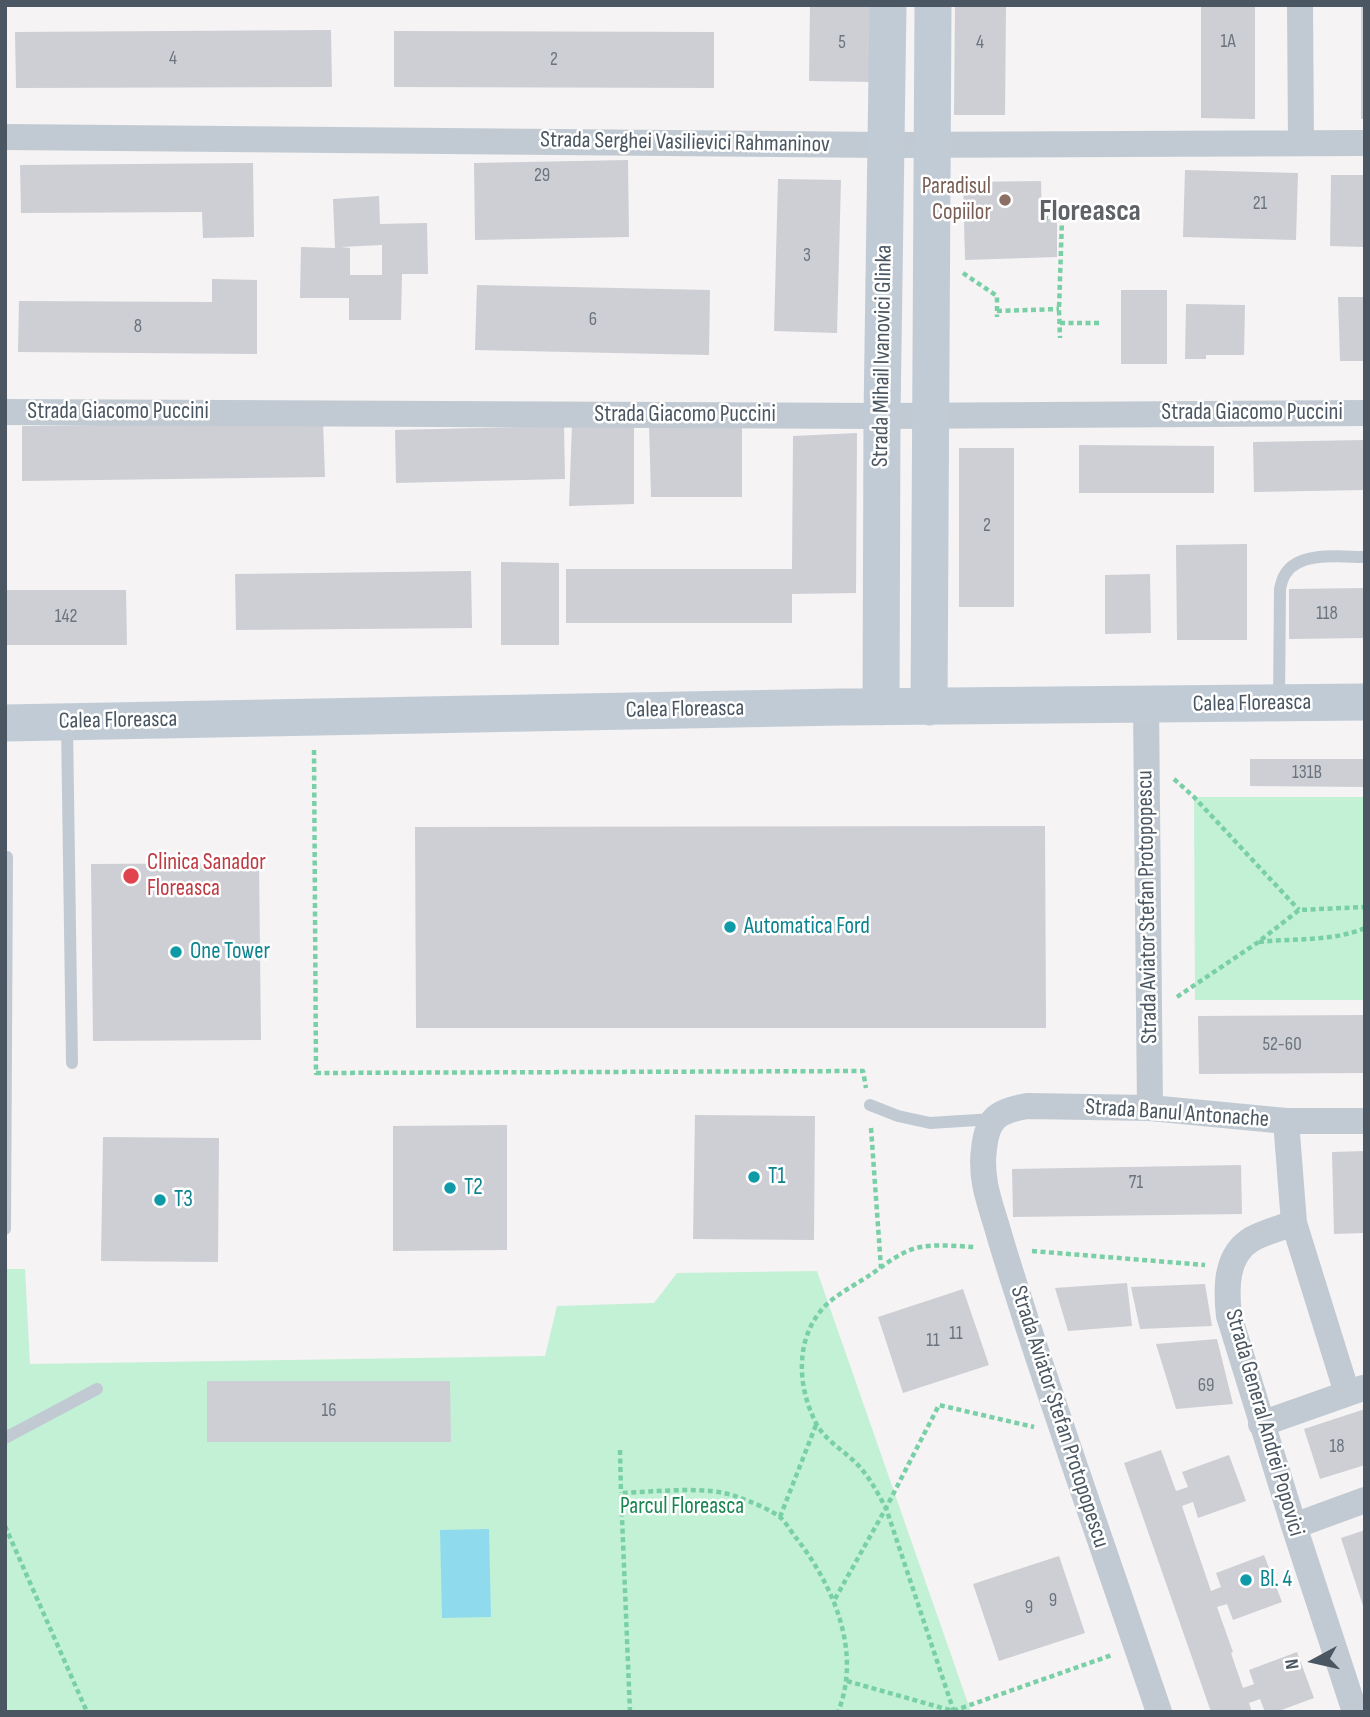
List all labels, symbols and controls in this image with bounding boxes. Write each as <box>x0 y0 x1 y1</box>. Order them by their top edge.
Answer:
house number: 1A <box>1220 31 1236 53</box>
house number: 5 <box>838 32 846 54</box>
house number: 4 <box>976 32 984 54</box>
house number: 4 <box>169 48 177 70</box>
house number: 2 <box>550 49 558 71</box>
street label: Strada Serghei Vasilievici Rahmaninov <box>540 127 830 159</box>
house number: 29 <box>534 165 550 187</box>
place label: Paradisul Copiilor <box>922 173 991 227</box>
marker: Paradisul Copiilor <box>997 192 1013 208</box>
house number: 21 <box>1253 193 1267 215</box>
district label: Floreasca <box>1039 194 1141 230</box>
house number: 3 <box>803 245 811 267</box>
street label: Strada Mihail Ivanovici Glinka <box>867 245 899 467</box>
house number: 6 <box>589 309 597 331</box>
house number: 8 <box>134 316 142 338</box>
street label: Strada Giacomo Puccini <box>27 398 209 426</box>
street label: Strada Giacomo Puccini <box>1161 399 1343 427</box>
street label: Strada Giacomo Puccini <box>594 401 776 429</box>
house number: 2 <box>983 515 991 537</box>
house number: 118 <box>1316 603 1338 625</box>
house number: 142 <box>55 606 77 628</box>
street label: Calea Floreasca <box>1192 689 1312 719</box>
street label: Calea Floreasca <box>625 695 745 725</box>
street label: Calea Floreasca <box>58 706 178 736</box>
house number: 131B <box>1292 762 1322 784</box>
street label: Strada Aviator Stefan Protopopescu <box>1132 770 1164 1044</box>
place label: Clinica Sanador Floreasca <box>147 849 266 903</box>
marker: Clinica Sanador Floreasca <box>121 866 141 886</box>
place label: Automatica Ford <box>744 913 870 941</box>
marker: Automatica Ford <box>722 919 738 935</box>
place label: One Tower <box>190 938 270 966</box>
marker: One Tower <box>168 944 184 960</box>
house number: 52-60 <box>1262 1034 1302 1056</box>
street label: Strada Banul Antonache <box>1084 1094 1270 1134</box>
place label: T1 <box>768 1163 786 1191</box>
marker: T1 <box>746 1169 762 1185</box>
house number: 71 <box>1129 1172 1143 1194</box>
place label: T2 <box>464 1174 483 1202</box>
marker: T2 <box>442 1180 458 1196</box>
place label: T3 <box>174 1186 193 1214</box>
marker: T3 <box>152 1192 168 1208</box>
street label: Strada Aviator Ștefan Protopopescu <box>1004 1283 1114 1551</box>
street label: Strada General Andrei Popovici <box>1218 1306 1310 1540</box>
house number: 11 <box>949 1323 963 1345</box>
house number: 11 <box>926 1330 940 1352</box>
house number: 69 <box>1198 1375 1214 1397</box>
house number: 16 <box>322 1400 336 1422</box>
house number: 18 <box>1330 1436 1344 1458</box>
park label: Parcul Floreasca <box>620 1493 744 1521</box>
place label: Bl. 4 <box>1260 1566 1292 1594</box>
marker: Bl. 4 <box>1238 1572 1254 1588</box>
house number: 9 <box>1049 1590 1057 1612</box>
house number: 9 <box>1025 1597 1033 1619</box>
north arrow <box>1279 1626 1349 1696</box>
text: N <box>1281 1657 1305 1671</box>

